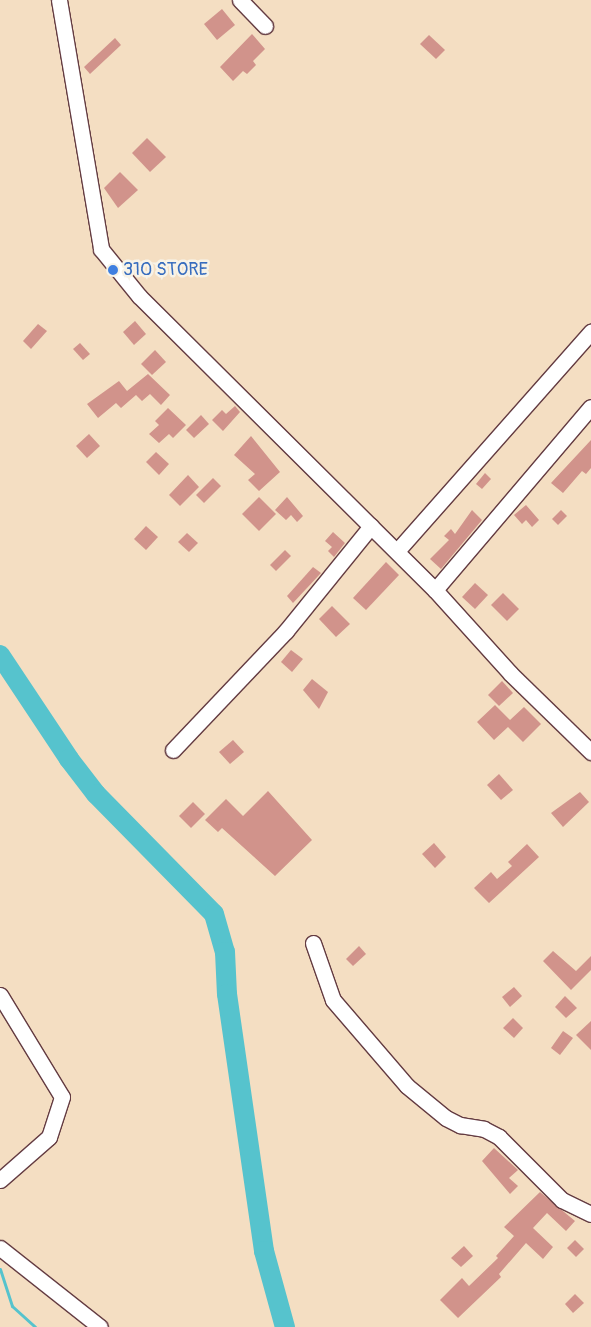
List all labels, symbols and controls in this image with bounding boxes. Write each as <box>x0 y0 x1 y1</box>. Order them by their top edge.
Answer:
place label: 310 STORE <box>123 259 208 281</box>
marker: 310 STORE <box>107 264 119 276</box>

